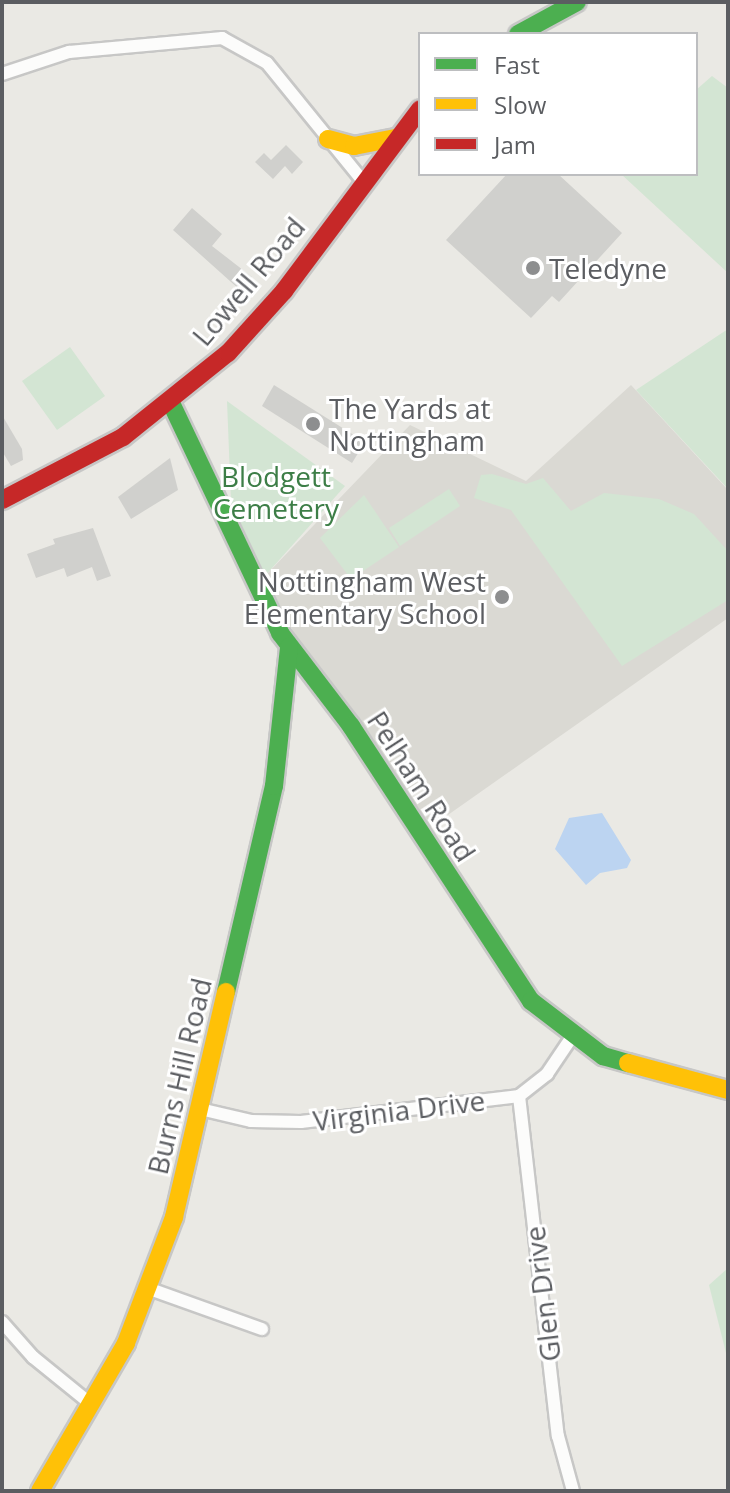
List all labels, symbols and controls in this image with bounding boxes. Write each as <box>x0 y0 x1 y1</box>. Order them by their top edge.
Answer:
legend <box>418 32 698 176</box>
text: Fast <box>494 48 540 81</box>
text: Slow <box>494 88 546 121</box>
text: Jam <box>494 128 536 161</box>
street label: Lowell Road <box>185 210 311 352</box>
place label: Teledyne <box>549 251 667 285</box>
marker: Teledyne <box>524 259 542 277</box>
place label: The Yards at Nottingham <box>329 391 491 457</box>
marker: The Yards at Nottingham <box>304 415 322 433</box>
park label: Blodgett Cemetery <box>213 459 339 525</box>
place label: Nottingham West Elementary School <box>244 564 486 630</box>
marker: Nottingham West Elementary School <box>493 588 511 606</box>
street label: Pelham Road <box>361 705 483 867</box>
street label: Burns Hill Road <box>140 975 218 1177</box>
street label: Virginia Drive <box>311 1083 487 1137</box>
street label: Glen Drive <box>517 1224 567 1364</box>

